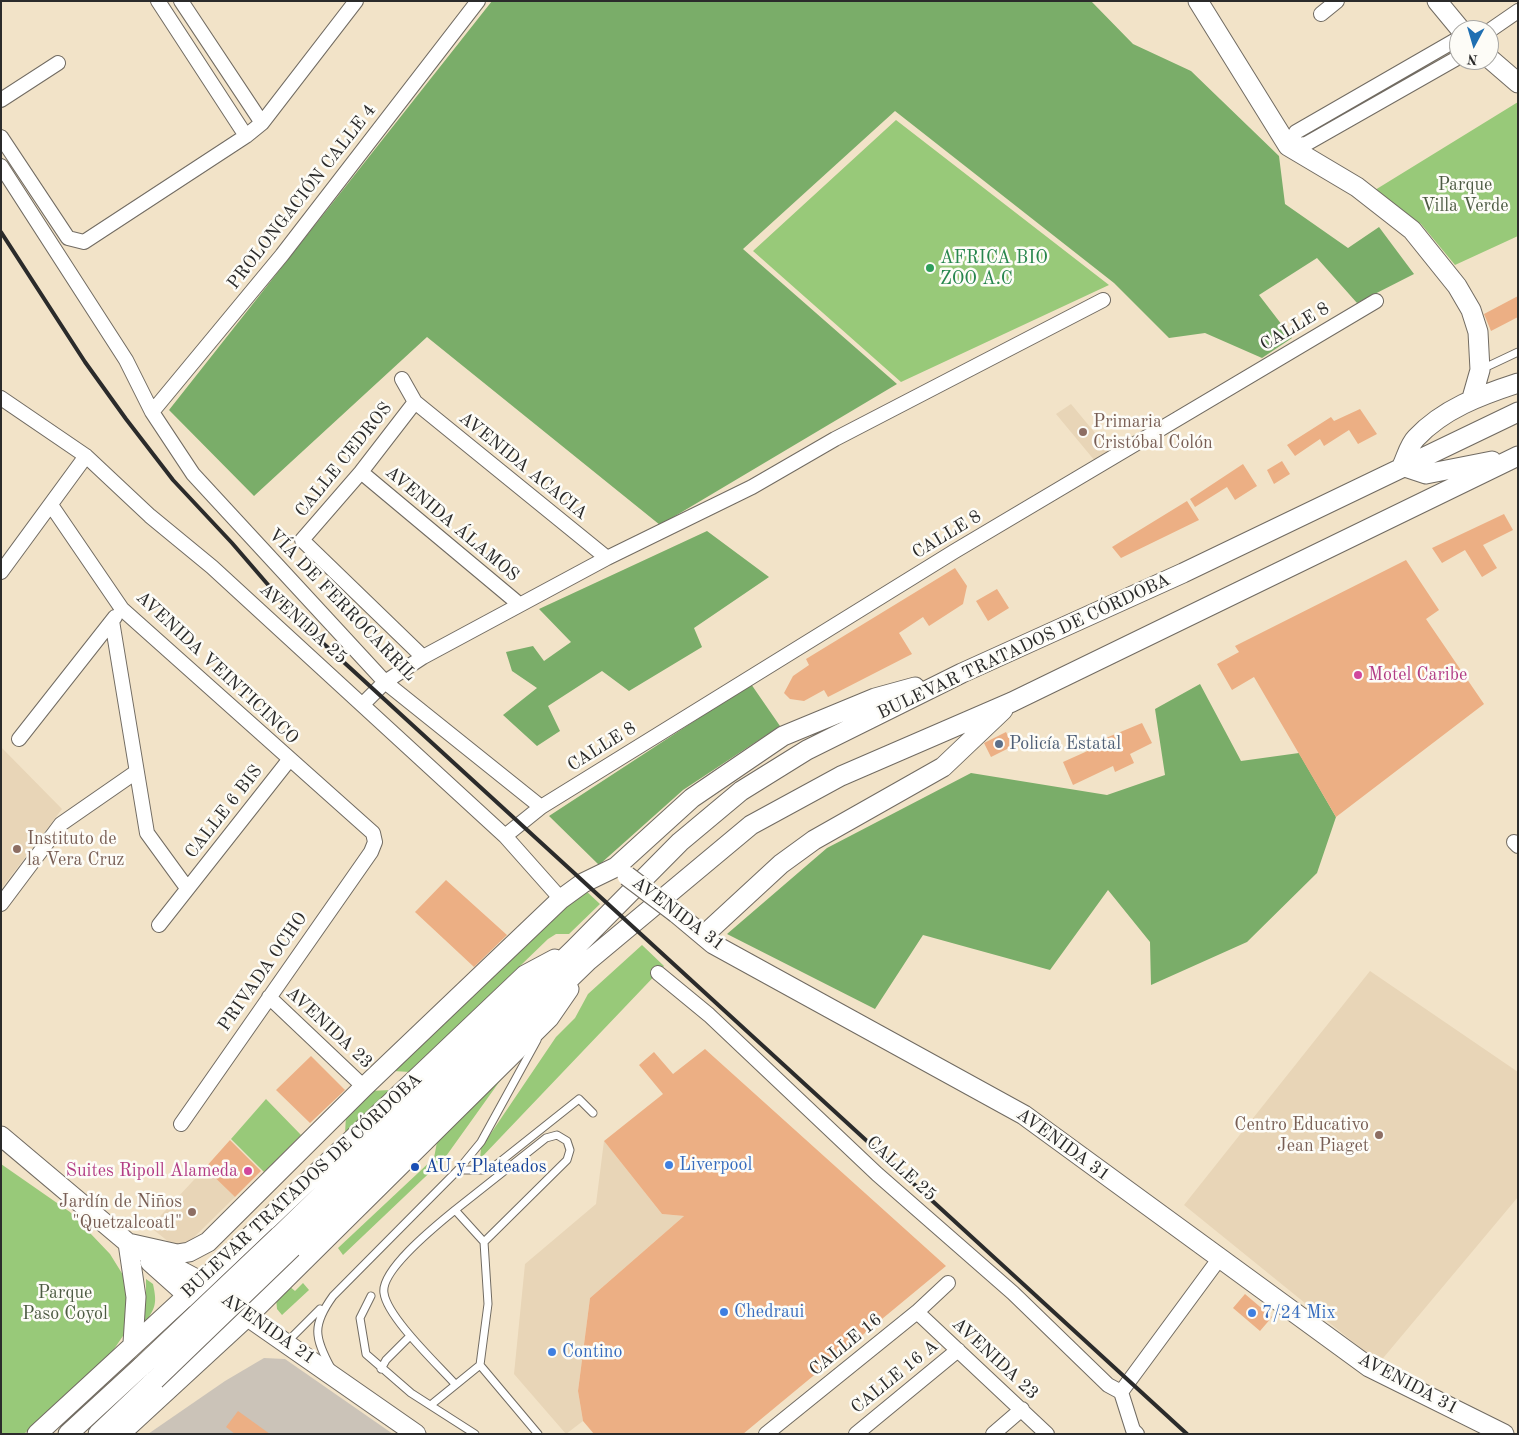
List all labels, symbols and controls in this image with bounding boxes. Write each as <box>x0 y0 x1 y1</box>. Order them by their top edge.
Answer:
north arrow <box>1449 20 1499 70</box>
text: N <box>1466 51 1479 66</box>
street label: PROLONGACIÓN CALLE 4 <box>223 100 381 294</box>
park label: Parque Villa Verde <box>1421 174 1509 216</box>
place label: AFRICA BIO ZOO A.C <box>940 247 1048 290</box>
marker: AFRICA BIO ZOO A.C <box>924 262 936 274</box>
street label: CALLE 8 <box>1256 298 1334 356</box>
street label: CALLE CEDROS <box>291 398 397 522</box>
street label: AVENIDA ACACIA <box>454 407 592 525</box>
place label: Primaria Cristóbal Colón <box>1093 411 1213 454</box>
marker: Primaria Cristóbal Colón <box>1077 426 1089 438</box>
street label: AVENIDA ÁLAMOS <box>381 462 523 586</box>
street label: CALLE 8 <box>908 506 986 564</box>
street label: VÍA DE FERROCARRIL <box>263 524 421 686</box>
street label: BULEVAR TRATADOS DE CÓRDOBA <box>874 569 1174 725</box>
street label: AVENIDA 25 <box>255 579 351 669</box>
street label: AVENIDA VEINTICINCO <box>131 587 303 749</box>
place label: Motel Caribe <box>1368 664 1467 686</box>
marker: Motel Caribe <box>1352 669 1364 681</box>
street label: CALLE 8 <box>564 717 640 777</box>
place label: Policía Estatal <box>1009 733 1121 755</box>
marker: Policía Estatal <box>993 738 1005 750</box>
street label: CALLE 6 BIS <box>181 761 267 863</box>
place label: Instituto de la Vera Cruz <box>27 828 125 871</box>
marker: Instituto de la Vera Cruz <box>11 843 23 855</box>
street label: AVENIDA 31 <box>627 872 729 956</box>
street label: PRIVADA OCHO <box>214 908 312 1036</box>
street label: AVENIDA 23 <box>281 982 377 1074</box>
street label: BULEVAR TRATADOS DE CÓRDOBA <box>177 1069 427 1303</box>
street label: AVENIDA 31 <box>1012 1104 1114 1186</box>
place label: Centro Educativo Jean Piaget <box>1234 1114 1369 1156</box>
marker: Centro Educativo Jean Piaget <box>1373 1129 1385 1141</box>
street label: CALLE 25 <box>861 1132 941 1206</box>
place label: Liverpool <box>679 1154 752 1176</box>
place label: AU y Plateados <box>425 1156 547 1178</box>
marker: Liverpool <box>663 1159 675 1171</box>
place label: Suites Ripoll Alameda <box>66 1160 238 1182</box>
marker: AU y Plateados <box>409 1161 421 1173</box>
marker: Suites Ripoll Alameda <box>242 1165 254 1177</box>
place label: Jardín de Niños "Quetzalcoatl" <box>59 1191 182 1234</box>
marker: Jardín de Niños "Quetzalcoatl" <box>186 1206 198 1218</box>
park label: Parque Paso Coyol <box>22 1282 108 1325</box>
street label: AVENIDA 21 <box>216 1288 320 1370</box>
place label: Chedraui <box>734 1301 804 1323</box>
place label: 7/24 Mix <box>1262 1302 1336 1324</box>
marker: Chedraui <box>718 1306 730 1318</box>
marker: 7/24 Mix <box>1246 1307 1258 1319</box>
street label: CALLE 16 <box>805 1309 887 1381</box>
street label: AVENIDA 23 <box>947 1313 1043 1405</box>
street label: CALLE 16 A <box>847 1335 943 1419</box>
place label: Contino <box>562 1341 623 1363</box>
marker: Contino <box>546 1346 558 1358</box>
street label: AVENIDA 31 <box>1354 1348 1462 1420</box>

